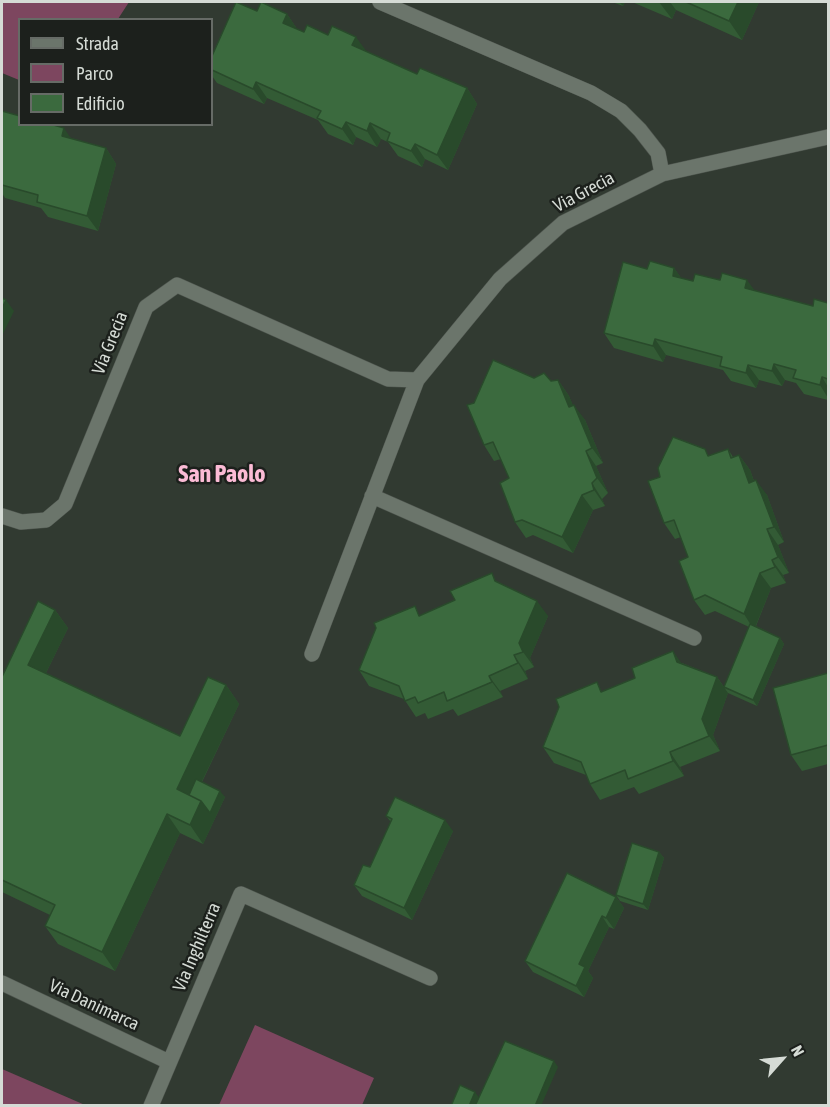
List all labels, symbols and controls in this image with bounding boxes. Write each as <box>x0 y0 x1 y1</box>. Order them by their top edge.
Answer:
legend <box>18 18 213 126</box>
text: Strada <box>76 33 119 54</box>
text: Parco <box>76 63 113 84</box>
text: Edificio <box>76 93 125 114</box>
street label: Via Grecia <box>550 167 618 217</box>
street label: Via Grecia <box>88 308 132 378</box>
district label: San Paolo <box>178 460 266 488</box>
street label: Via Inghilterra <box>169 899 225 995</box>
street label: Via Danimarca <box>46 975 142 1035</box>
north arrow <box>752 1029 812 1089</box>
text: N <box>788 1043 808 1059</box>

